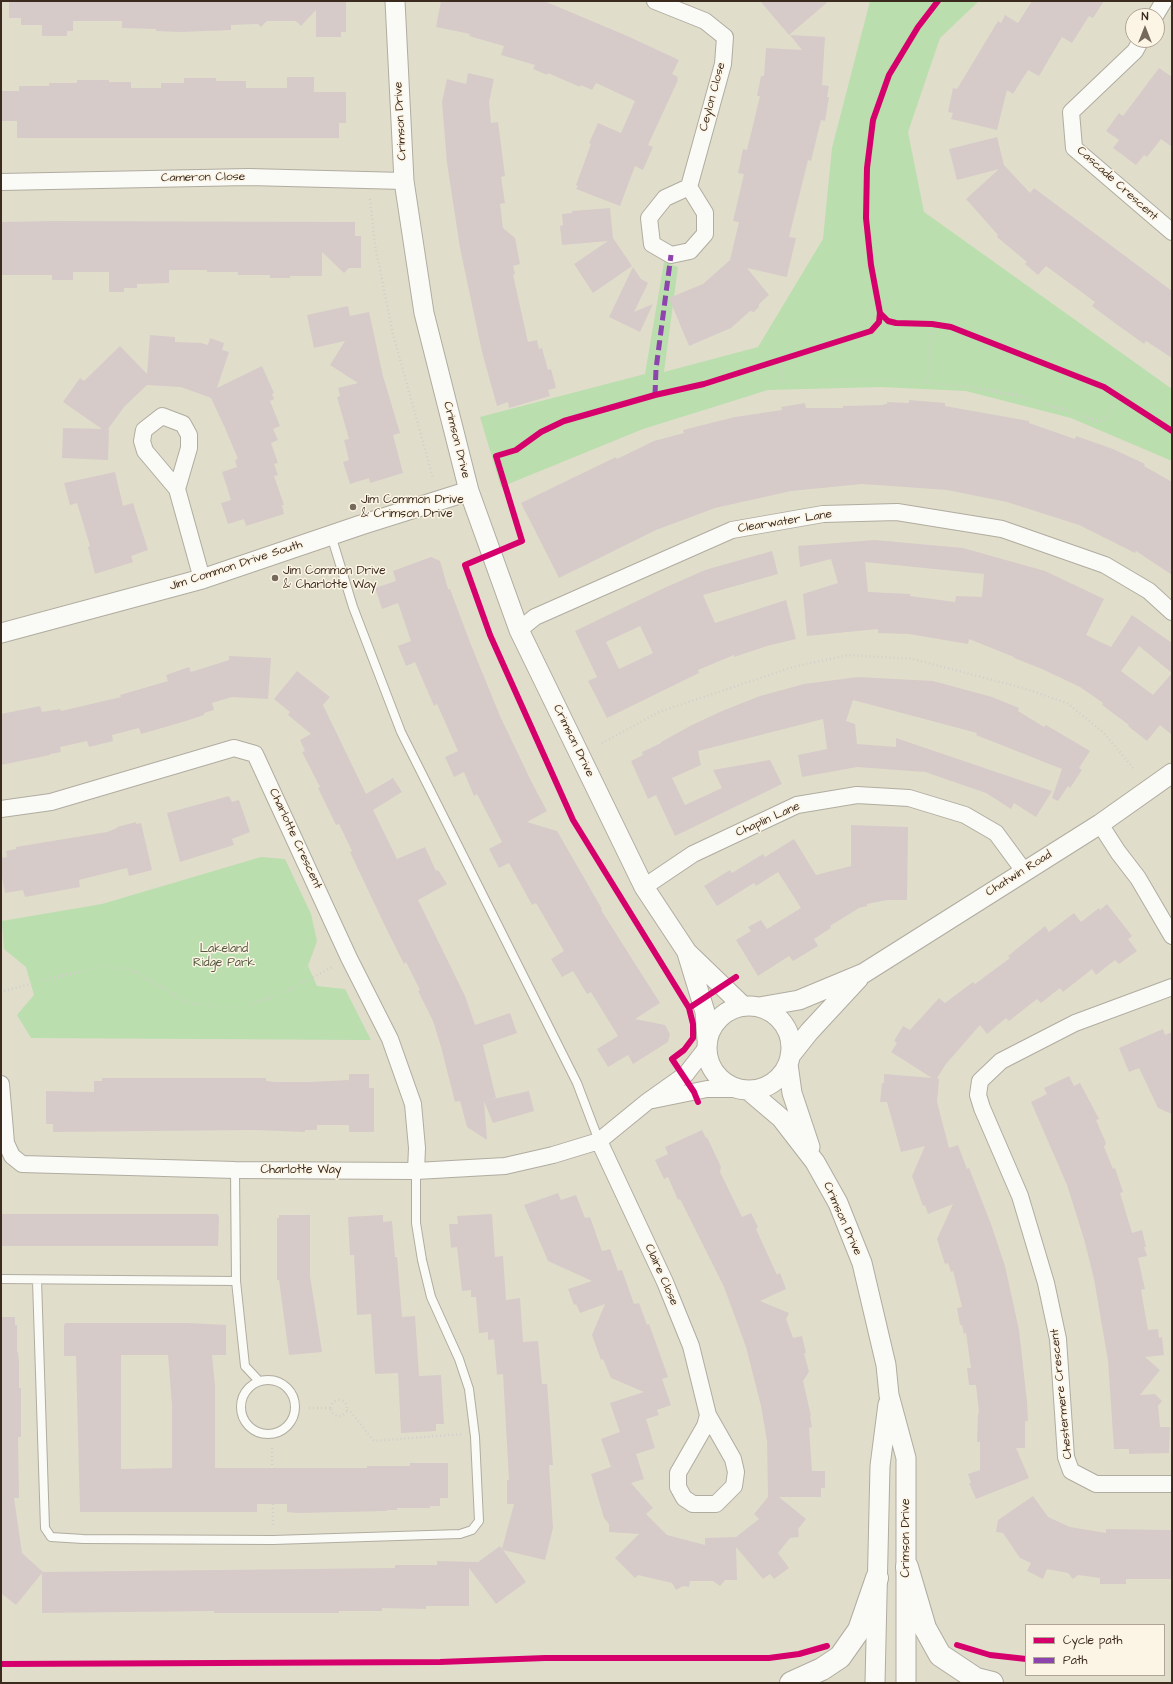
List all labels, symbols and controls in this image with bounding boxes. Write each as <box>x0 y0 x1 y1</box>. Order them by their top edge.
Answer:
north arrow <box>1125 8 1165 48</box>
text: N <box>1142 9 1148 24</box>
street label: Ceylon Close <box>697 61 729 133</box>
street label: Crimson Drive <box>392 81 410 161</box>
street label: Cascade Crescent <box>1073 144 1161 224</box>
street label: Cameron Close <box>161 170 245 186</box>
street label: Crimson Drive <box>439 400 473 480</box>
place label: Jim Common Drive & Crimson Drive <box>361 493 464 521</box>
marker: Jim Common Drive & Crimson Drive <box>348 502 358 512</box>
street label: Clearwater Lane <box>737 507 833 537</box>
street label: Jim Common Drive South <box>168 538 304 594</box>
place label: Jim Common Drive & Charlotte Way <box>283 564 386 592</box>
marker: Jim Common Drive & Charlotte Way <box>270 573 280 583</box>
street label: Crimson Drive <box>549 702 597 780</box>
street label: Charlotte Crescent <box>265 786 325 892</box>
street label: Chaplin Lane <box>734 799 802 841</box>
street label: Chatwin Road <box>983 848 1055 900</box>
park label: Lakeland Ridge Park <box>193 942 255 970</box>
street label: Charlotte Way <box>261 1163 341 1177</box>
street label: Crimson Drive <box>819 1180 865 1258</box>
street label: Claire Close <box>641 1242 681 1308</box>
street label: Chestermere Crescent <box>1048 1328 1076 1460</box>
street label: Crimson Drive <box>899 1499 913 1577</box>
legend <box>1025 1624 1165 1676</box>
text: Cycle path <box>1063 1632 1122 1649</box>
text: Path <box>1063 1652 1088 1669</box>

